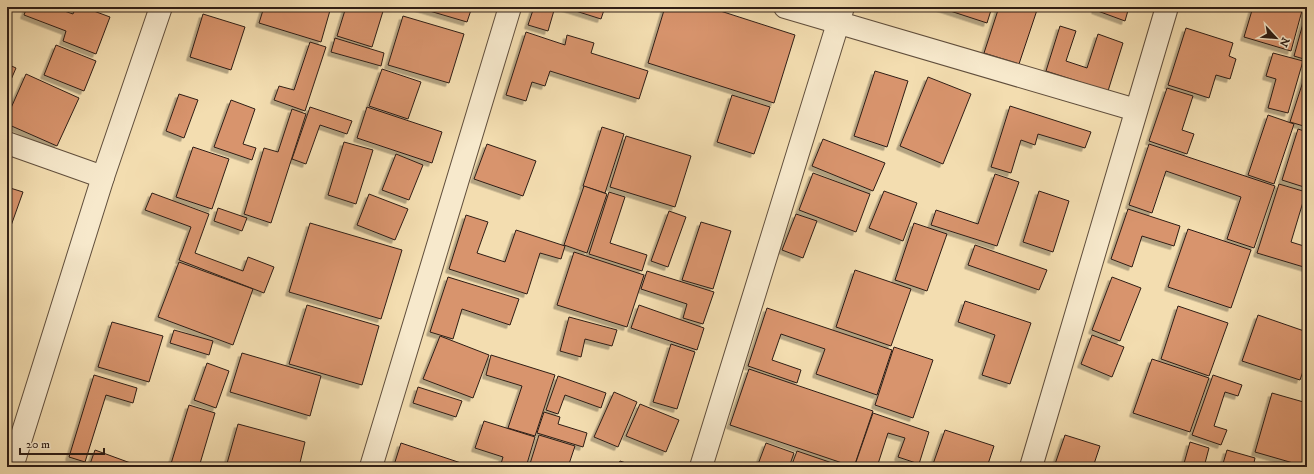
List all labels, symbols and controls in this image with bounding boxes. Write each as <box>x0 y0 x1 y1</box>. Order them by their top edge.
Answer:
north arrow <box>1256 18 1296 58</box>
text: N <box>1276 35 1292 49</box>
scale bar <box>20 430 104 456</box>
text: 20 m <box>26 437 50 452</box>

